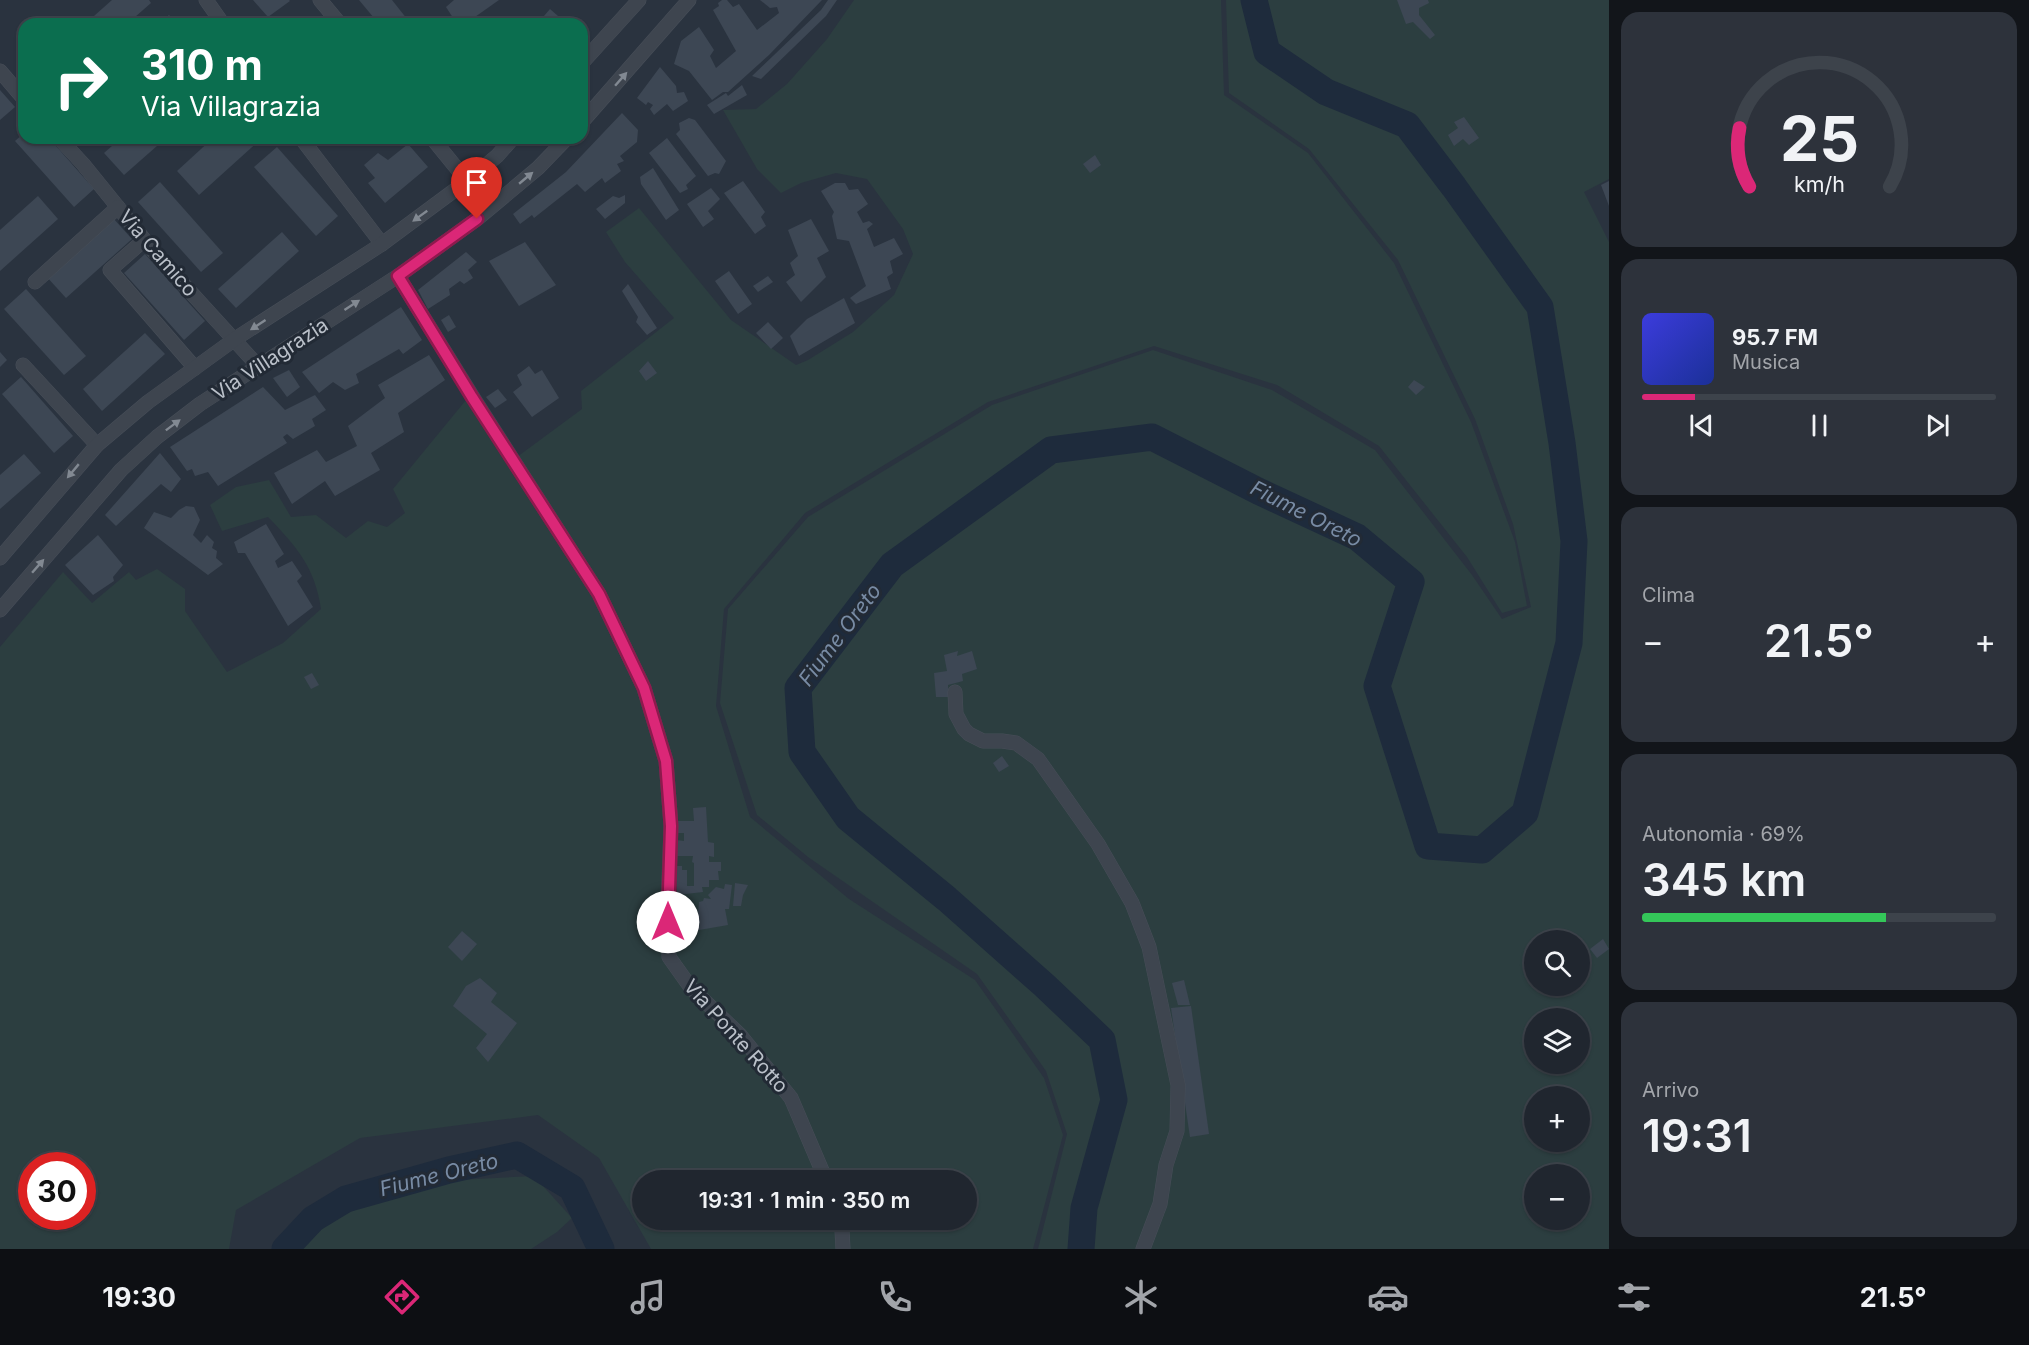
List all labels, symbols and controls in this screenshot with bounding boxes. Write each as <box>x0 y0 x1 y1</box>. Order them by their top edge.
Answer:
text: 310 m <box>141 39 263 90</box>
icon: right <box>42 42 120 120</box>
one-way arrow <box>614 72 627 87</box>
text: Via Villagrazia <box>141 90 321 123</box>
text: 25 <box>1779 101 1859 176</box>
pin <box>451 157 502 219</box>
icon: arrive <box>460 166 493 199</box>
one-way arrow <box>518 171 534 184</box>
text: km/h <box>1794 171 1844 197</box>
street label: Via Camico <box>114 205 202 301</box>
one-way arrow <box>412 209 428 222</box>
one-way arrow <box>344 300 361 311</box>
street label: Via Villagrazia <box>208 313 332 405</box>
one-way arrow <box>250 319 267 330</box>
text: 95.7 FM <box>1732 324 1818 350</box>
text: Musica <box>1732 350 1800 374</box>
icon: previous <box>1685 409 1718 442</box>
icon: pause <box>1803 409 1836 442</box>
icon: next <box>1921 409 1954 442</box>
one-way arrow <box>164 419 180 431</box>
one-way arrow <box>67 463 80 479</box>
water label: Fiume Oreto <box>1247 475 1366 552</box>
one-way arrow <box>31 559 44 574</box>
water label: Fiume Oreto <box>793 579 886 691</box>
text: Clima <box>1642 583 1695 607</box>
text: 21.5° <box>1764 613 1874 668</box>
text: − <box>1642 621 1664 661</box>
text: + <box>1974 621 1996 661</box>
text: Autonomia · 69% <box>1642 822 1805 846</box>
text: 345 km <box>1642 852 1806 907</box>
position arrow <box>636 890 700 954</box>
map controls <box>1524 930 1590 1230</box>
button: search <box>1524 930 1590 996</box>
street label: Via Ponte Rotto <box>679 974 793 1098</box>
button: layers <box>1524 1008 1590 1074</box>
text: Arrivo <box>1642 1078 1699 1102</box>
button: + <box>1524 1086 1590 1152</box>
text: 19:31 <box>1642 1108 1752 1163</box>
water label: Fiume Oreto <box>377 1148 501 1201</box>
speed limit sign: 30 <box>18 1152 96 1230</box>
button: − <box>1524 1164 1590 1230</box>
text: 19:31 · 1 min · 350 m <box>699 1187 910 1213</box>
icon: directions <box>381 1276 423 1318</box>
icon: music <box>627 1276 669 1318</box>
icon: phone <box>874 1276 916 1318</box>
icon: climate <box>1120 1276 1162 1318</box>
icon: car <box>1367 1276 1409 1318</box>
icon: filters <box>1613 1276 1655 1318</box>
text: 19:30 <box>102 1281 176 1314</box>
text: 21.5° <box>1860 1281 1927 1314</box>

